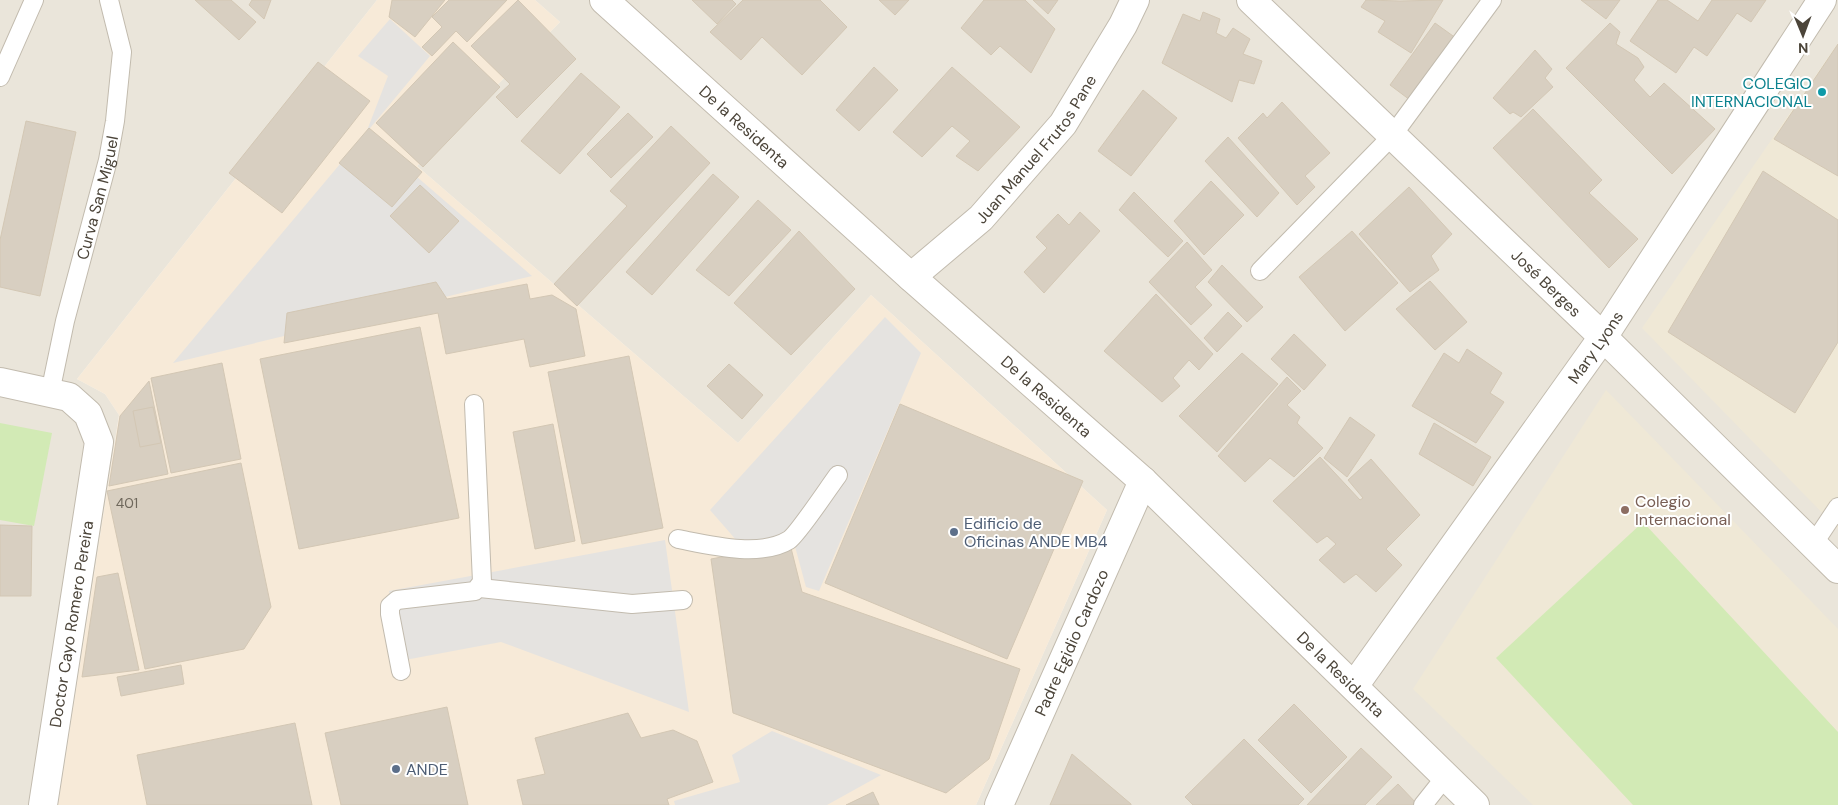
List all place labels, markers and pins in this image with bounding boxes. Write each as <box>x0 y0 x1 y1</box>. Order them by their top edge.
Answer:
place label: COLEGIO INTERNACIONAL <box>1691 73 1812 112</box>
marker: COLEGIO INTERNACIONAL <box>1816 86 1828 98</box>
place label: Colegio Internacional <box>1635 491 1731 530</box>
marker: Colegio Internacional <box>1619 504 1631 516</box>
place label: Edificio de Oficinas ANDE MB4 <box>964 513 1108 552</box>
marker: Edificio de Oficinas ANDE MB4 <box>948 526 960 538</box>
place label: ANDE <box>406 759 448 780</box>
marker: ANDE <box>390 763 402 775</box>

